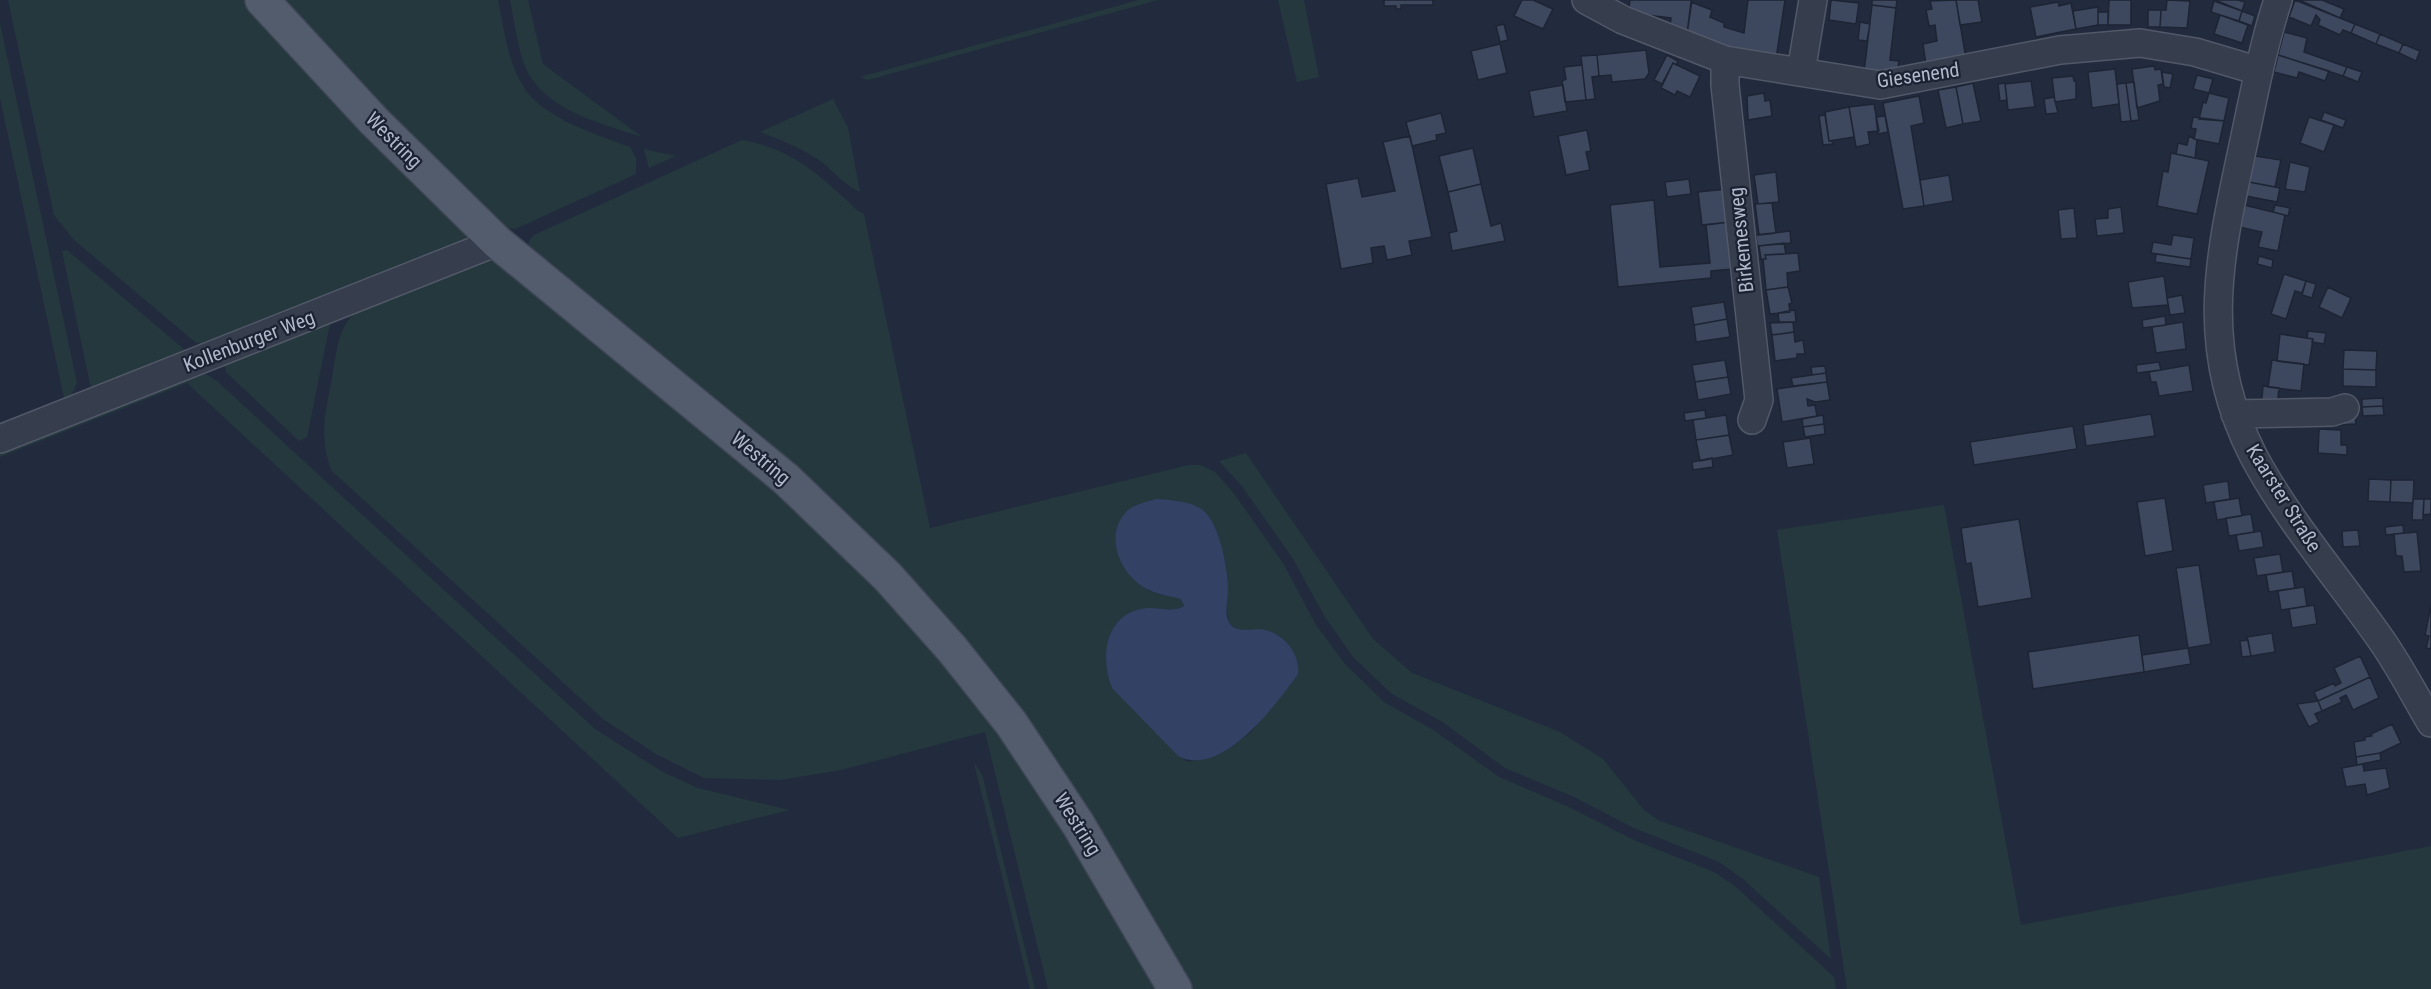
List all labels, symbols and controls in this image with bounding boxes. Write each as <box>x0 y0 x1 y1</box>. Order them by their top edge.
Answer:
street label: Giesenend <box>1875 57 1961 93</box>
street label: Westring <box>361 107 427 173</box>
street label: Birkemesweg <box>1724 186 1758 294</box>
street label: Kollenburger Weg <box>180 305 318 377</box>
street label: Westring <box>727 426 795 490</box>
street label: Kaarster Straße <box>2241 440 2327 556</box>
street label: Westring <box>1049 788 1107 860</box>

